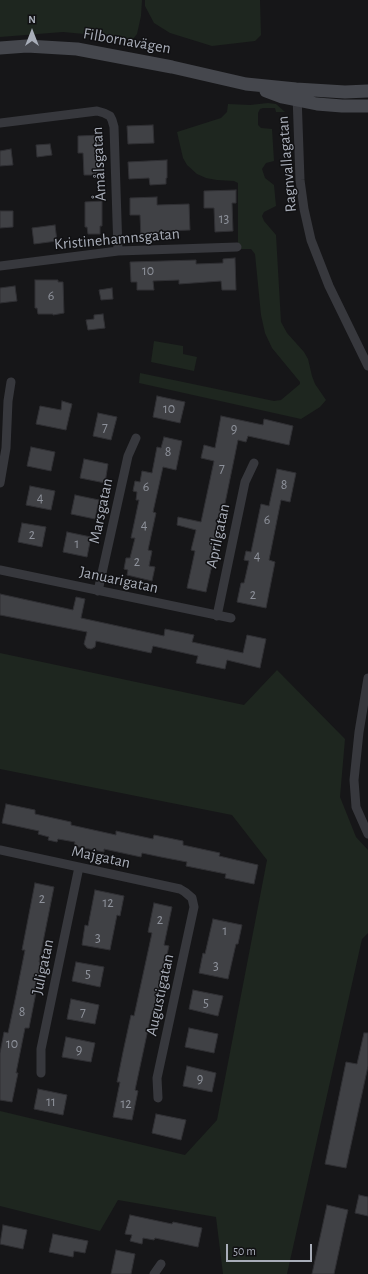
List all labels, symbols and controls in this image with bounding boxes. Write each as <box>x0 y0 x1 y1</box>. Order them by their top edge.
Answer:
north arrow <box>12 12 52 52</box>
text: N <box>28 14 36 25</box>
street label: Filbornavägen <box>82 24 172 58</box>
street label: Ragnvallagatan <box>273 115 301 213</box>
street label: Åmålsgatan <box>87 126 111 202</box>
house number: 13 <box>219 211 229 227</box>
street label: Kristinehamnsgatan <box>53 224 181 254</box>
house number: 10 <box>142 263 154 279</box>
house number: 6 <box>48 288 54 304</box>
house number: 10 <box>163 401 175 417</box>
house number: 7 <box>102 419 108 435</box>
house number: 9 <box>231 421 237 437</box>
house number: 8 <box>165 444 171 460</box>
house number: 7 <box>219 460 225 476</box>
street label: Marsgatan <box>85 477 117 545</box>
house number: 8 <box>281 477 287 493</box>
house number: 6 <box>143 479 149 495</box>
house number: 4 <box>37 490 43 506</box>
street label: Aprilgatan <box>202 502 234 570</box>
house number: 6 <box>264 512 270 528</box>
house number: 4 <box>141 517 147 533</box>
house number: 2 <box>29 527 35 543</box>
house number: 1 <box>75 536 79 552</box>
house number: 4 <box>254 548 260 564</box>
house number: 2 <box>134 554 140 570</box>
street label: Januarigatan <box>78 562 160 598</box>
house number: 2 <box>250 587 256 603</box>
street label: Majgatan <box>70 841 132 873</box>
house number: 2 <box>39 891 45 907</box>
house number: 12 <box>102 895 114 911</box>
house number: 2 <box>157 912 163 928</box>
house number: 1 <box>223 923 227 939</box>
house number: 3 <box>95 930 101 946</box>
street label: Juligatan <box>28 937 58 997</box>
street label: Augustigatan <box>142 952 178 1038</box>
house number: 3 <box>213 958 219 974</box>
house number: 5 <box>85 966 91 982</box>
house number: 5 <box>203 995 209 1011</box>
house number: 8 <box>19 1004 25 1020</box>
house number: 7 <box>80 1004 86 1020</box>
house number: 10 <box>6 1036 18 1052</box>
house number: 9 <box>76 1042 82 1058</box>
house number: 9 <box>197 1071 203 1087</box>
house number: 11 <box>46 1094 56 1110</box>
house number: 12 <box>120 1096 132 1112</box>
scale bar <box>228 1236 314 1262</box>
text: 50 m <box>233 1245 256 1257</box>

